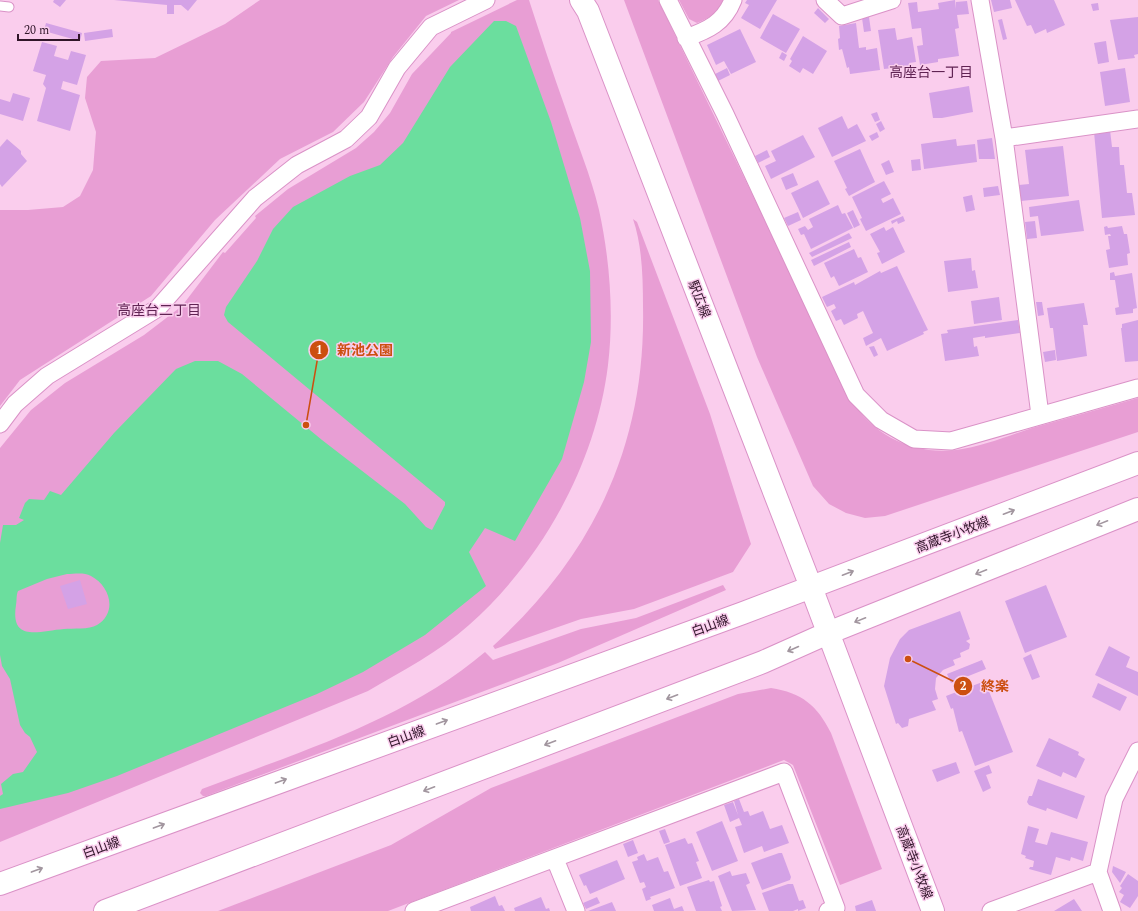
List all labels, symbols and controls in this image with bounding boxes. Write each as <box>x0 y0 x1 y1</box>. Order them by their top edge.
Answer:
scale bar <box>18 16 79 42</box>
text: 20 m <box>24 21 49 40</box>
district label: 高座台一丁目 <box>889 62 973 83</box>
street label: 駅広線 <box>683 278 715 321</box>
district label: 高座台二丁目 <box>117 300 201 321</box>
callout: 新池公園 <box>309 337 401 363</box>
text: 新池公園 <box>337 340 393 361</box>
text: 1 <box>316 341 322 360</box>
one-way arrow <box>1002 508 1014 516</box>
street label: 高蔵寺小牧線 <box>912 512 992 558</box>
one-way arrow <box>1096 520 1108 528</box>
one-way arrow <box>976 568 988 576</box>
one-way arrow <box>841 569 853 577</box>
street label: 白山線 <box>689 610 732 642</box>
one-way arrow <box>855 616 867 624</box>
one-way arrow <box>787 646 799 653</box>
callout: 終楽 <box>953 673 1017 699</box>
text: 終楽 <box>981 676 1009 697</box>
text: 2 <box>960 677 967 696</box>
one-way arrow <box>667 693 679 701</box>
one-way arrow <box>436 718 448 726</box>
street label: 白山線 <box>385 721 428 753</box>
one-way arrow <box>545 739 557 747</box>
one-way arrow <box>274 777 286 785</box>
one-way arrow <box>423 785 435 793</box>
one-way arrow <box>152 821 164 829</box>
street label: 高蔵寺小牧線 <box>891 822 937 902</box>
street label: 白山線 <box>80 832 123 864</box>
one-way arrow <box>30 866 42 874</box>

